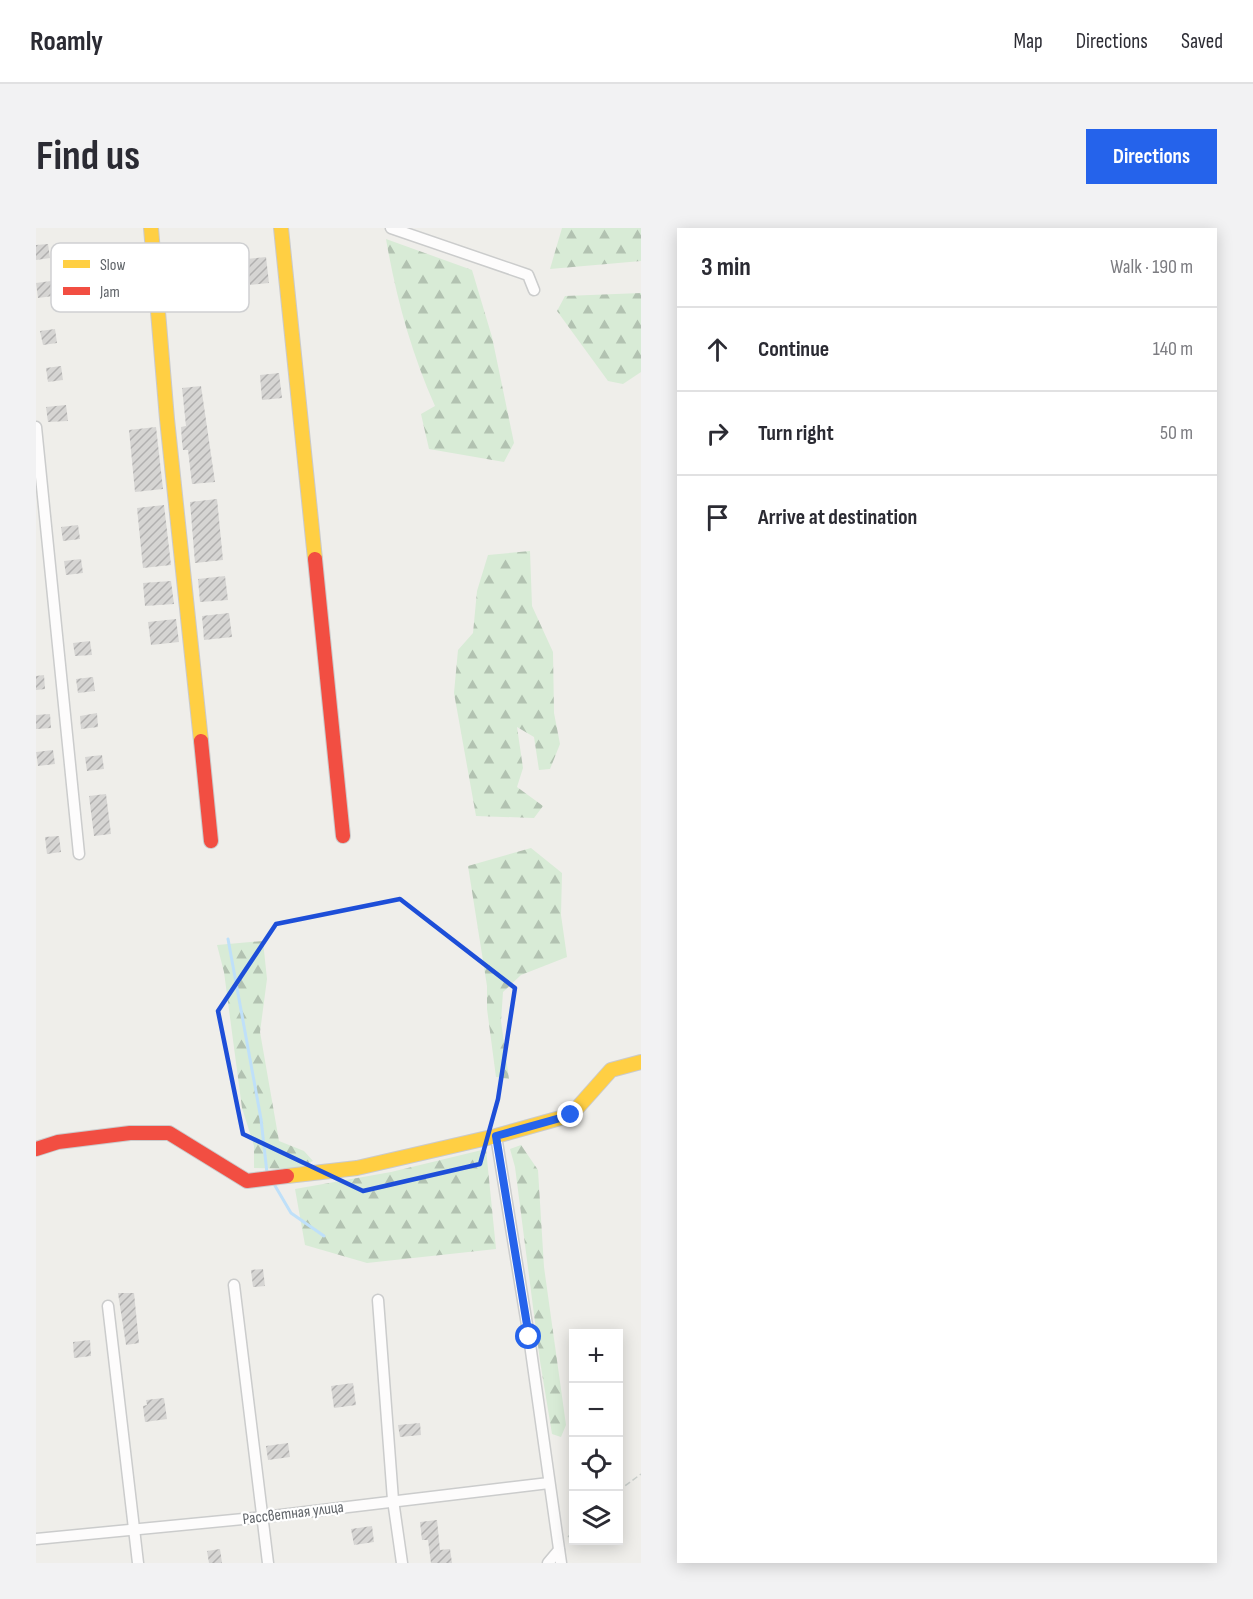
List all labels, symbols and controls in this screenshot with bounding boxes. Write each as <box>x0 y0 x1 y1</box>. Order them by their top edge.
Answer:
text: Roamly <box>30 25 103 58</box>
text: Map <box>1013 29 1043 54</box>
text: Directions <box>1076 29 1148 54</box>
text: Saved <box>1181 29 1223 54</box>
button: Directions <box>1086 129 1217 184</box>
text: Find us <box>36 131 140 182</box>
legend <box>51 243 249 312</box>
text: 3 min <box>701 252 751 283</box>
text: Walk · 190 m <box>1110 255 1193 279</box>
text: Slow <box>100 256 125 275</box>
text: Jam <box>99 283 120 302</box>
icon: ahead <box>701 333 734 366</box>
text: Continue <box>758 336 829 363</box>
text: 140 m <box>1153 337 1193 361</box>
icon: right <box>701 417 734 450</box>
text: Turn right <box>758 420 834 447</box>
text: 50 m <box>1160 421 1193 445</box>
icon: arrive <box>701 501 734 534</box>
text: Arrive at destination <box>758 504 917 531</box>
route end <box>557 1101 583 1127</box>
route start <box>515 1323 541 1349</box>
map controls <box>569 1329 623 1545</box>
button: + <box>569 1329 623 1383</box>
button: − <box>569 1383 623 1437</box>
button: locate <box>569 1437 623 1491</box>
button: layers <box>569 1491 623 1545</box>
street label: Рассветная улица <box>242 1498 345 1529</box>

